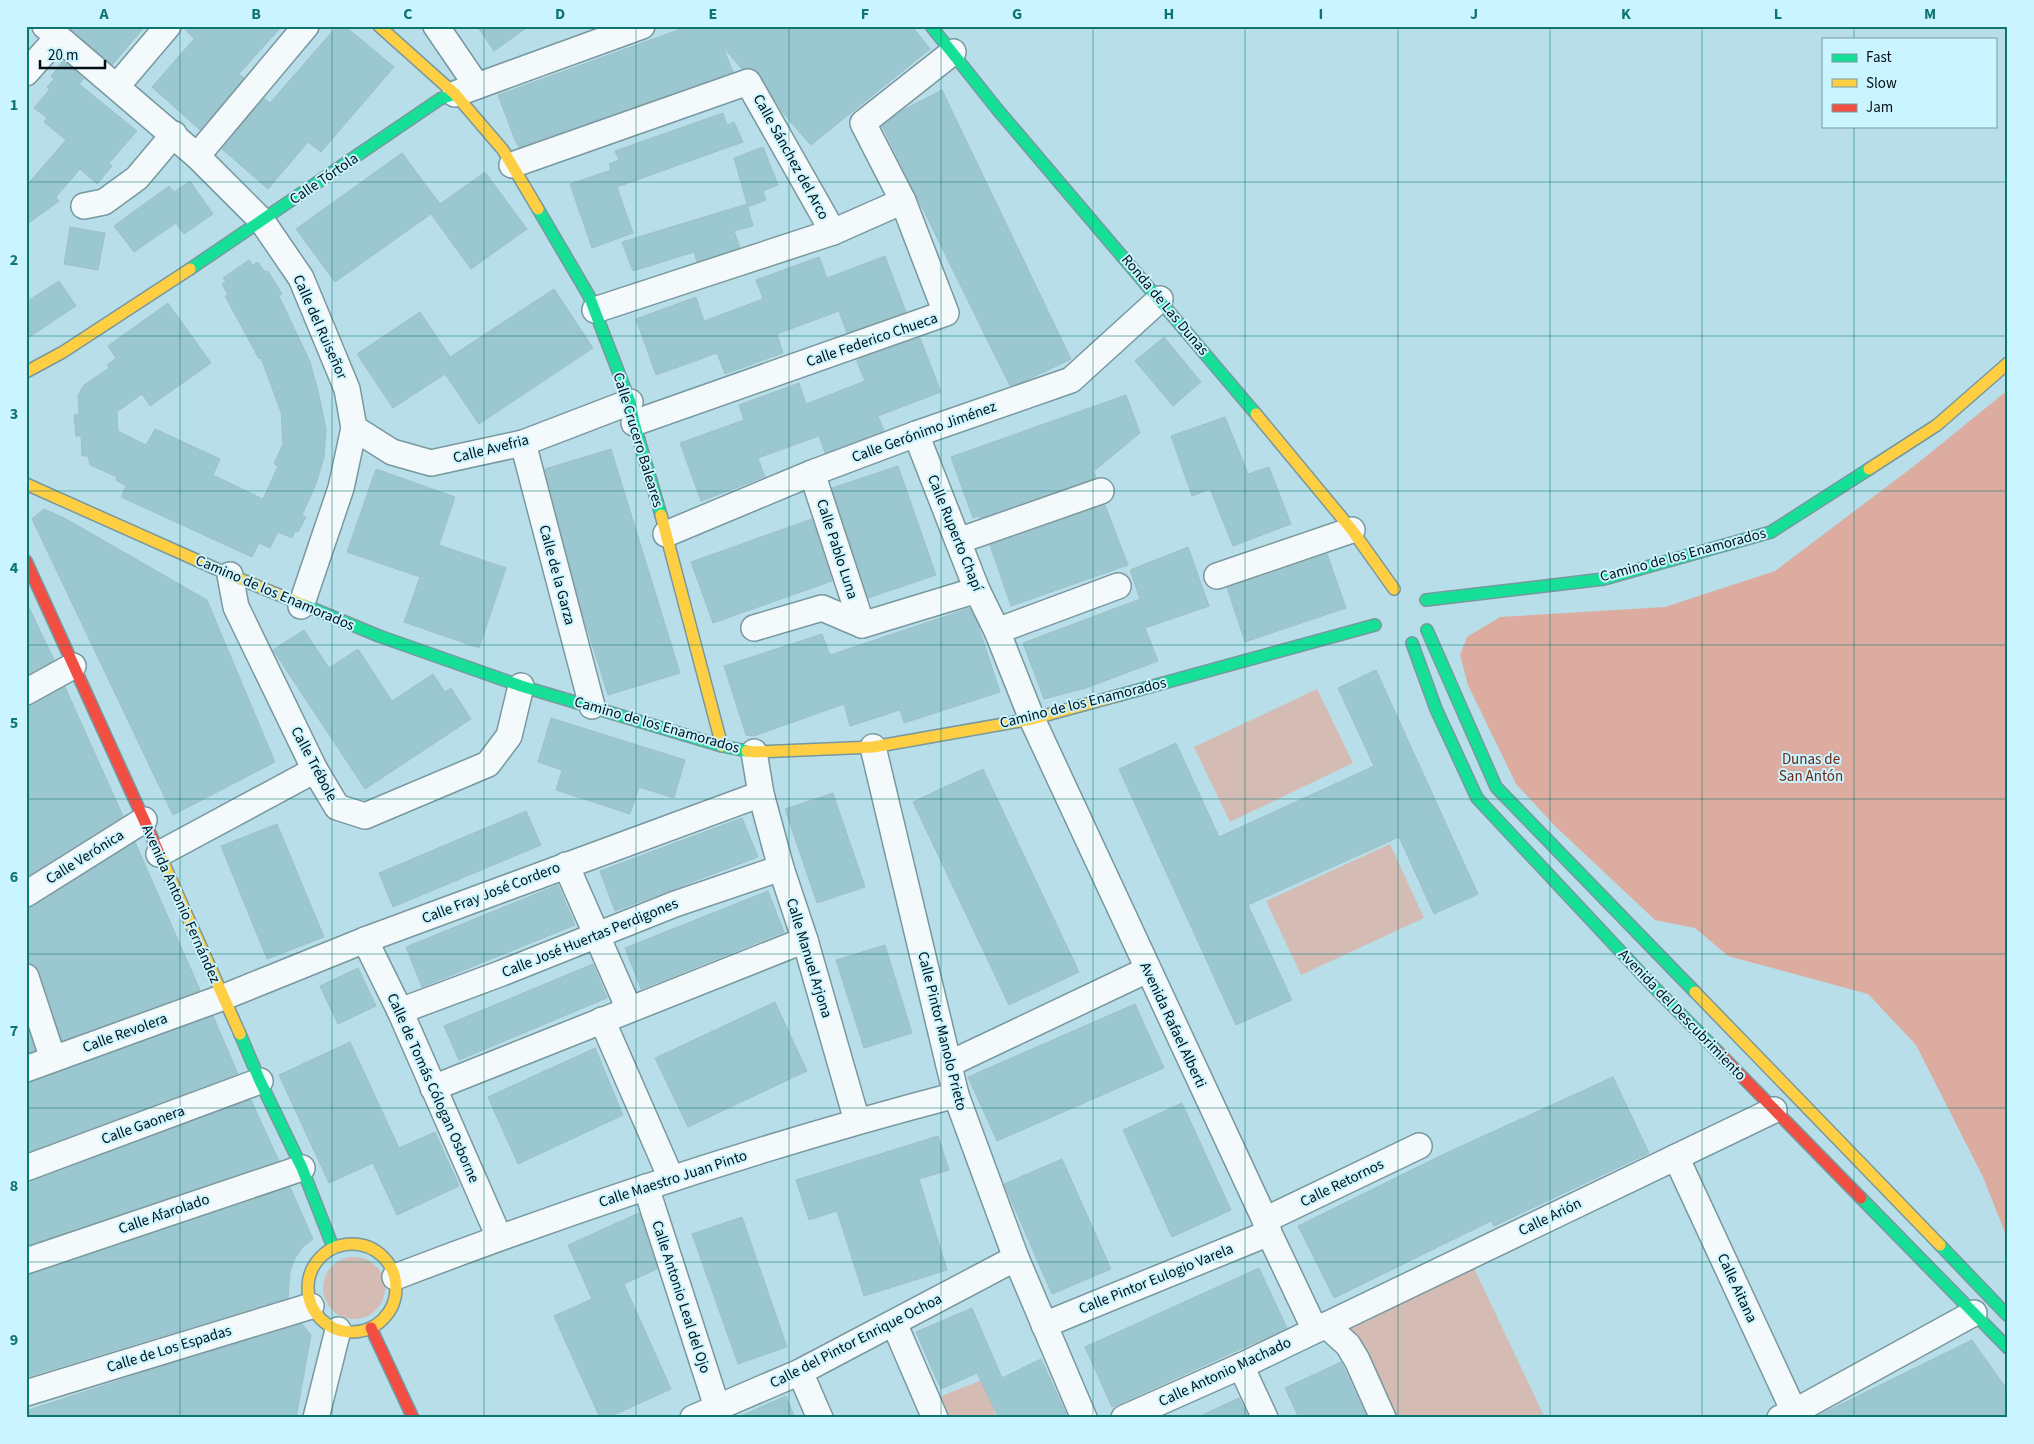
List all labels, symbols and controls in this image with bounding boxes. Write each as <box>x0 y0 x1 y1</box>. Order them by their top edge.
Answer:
text: A <box>98 3 109 25</box>
text: B <box>251 3 261 25</box>
text: C <box>403 3 413 25</box>
text: D <box>555 3 565 25</box>
text: E <box>709 3 717 25</box>
text: F <box>861 3 869 25</box>
text: G <box>1012 3 1022 25</box>
text: H <box>1164 3 1174 25</box>
text: I <box>1319 3 1323 25</box>
text: J <box>1470 3 1478 25</box>
text: K <box>1621 3 1631 25</box>
text: L <box>1774 3 1782 25</box>
text: M <box>1924 3 1936 25</box>
scale bar <box>40 38 105 70</box>
legend <box>1822 38 1996 128</box>
text: 20 m <box>48 45 78 66</box>
text: Fast <box>1866 47 1892 68</box>
text: Slow <box>1866 73 1897 94</box>
street label: Calle Sánchez del Arco <box>748 91 834 223</box>
text: 1 <box>10 94 18 116</box>
text: Jam <box>1866 97 1893 118</box>
street label: Calle Tórtola <box>285 148 363 210</box>
text: 2 <box>10 249 18 271</box>
street label: Ronda de Las Dunas <box>1116 250 1214 360</box>
street label: Calle del Ruiseñor <box>288 271 353 383</box>
street label: Calle Federico Chueca <box>803 308 941 372</box>
street label: Calle Crucero Baleares <box>607 370 669 510</box>
street label: Calle Gerónimo Jiménez <box>849 396 999 468</box>
text: 3 <box>10 403 18 425</box>
street label: Calle Avefria <box>451 429 531 469</box>
street label: Calle Ruperto Chapí <box>922 471 988 596</box>
street label: Calle Pablo Luna <box>811 496 863 602</box>
street label: Calle de la Garza <box>534 523 580 627</box>
street label: Camino de los Enamorados <box>1598 523 1768 587</box>
street label: Camino de los Enamorados <box>192 550 358 636</box>
text: 4 <box>10 557 19 579</box>
street label: Camino de los Enamorados <box>998 672 1168 734</box>
street label: Camino de los Enamorados <box>572 691 742 759</box>
text: 5 <box>10 712 18 734</box>
street label: Calle Trébole <box>286 723 342 805</box>
park label: Dunas de San Antón <box>1779 749 1843 787</box>
street label: Avenida Antonio Fernández <box>137 821 225 987</box>
street label: Calle Verónica <box>42 825 128 889</box>
street label: Calle Fray José Cordero <box>419 857 563 929</box>
text: 6 <box>10 866 18 888</box>
street label: Calle José Huertas Perdigones <box>499 893 681 983</box>
street label: Calle Manuel Arjona <box>781 896 837 1020</box>
street label: Avenida del Descubrimiento <box>1613 945 1751 1085</box>
street label: Calle Pintor Manolo Prieto <box>912 949 972 1113</box>
street label: Avenida Rafael Alberti <box>1135 959 1211 1091</box>
street label: Calle de Tomás Cólogan Osborne <box>382 990 484 1186</box>
street label: Calle Revolera <box>80 1008 170 1058</box>
text: 7 <box>10 1020 18 1042</box>
street label: Calle Gaonera <box>98 1100 188 1150</box>
street label: Calle Maestro Juan Pinto <box>596 1145 750 1213</box>
street label: Calle Retornos <box>1297 1154 1387 1212</box>
text: 8 <box>10 1175 18 1197</box>
street label: Calle Afarolado <box>116 1189 212 1239</box>
street label: Calle Arión <box>1515 1193 1585 1241</box>
street label: Calle Antonio Leal del Ojo <box>646 1218 716 1376</box>
street label: Calle Pintor Eulogio Varela <box>1076 1238 1236 1320</box>
street label: Calle Aitana <box>1712 1250 1762 1326</box>
street label: Calle del Pintor Enrique Ochoa <box>766 1288 946 1394</box>
street label: Calle de Los Espadas <box>104 1320 234 1378</box>
text: 9 <box>10 1329 18 1351</box>
street label: Calle Antonio Machado <box>1155 1332 1295 1412</box>

